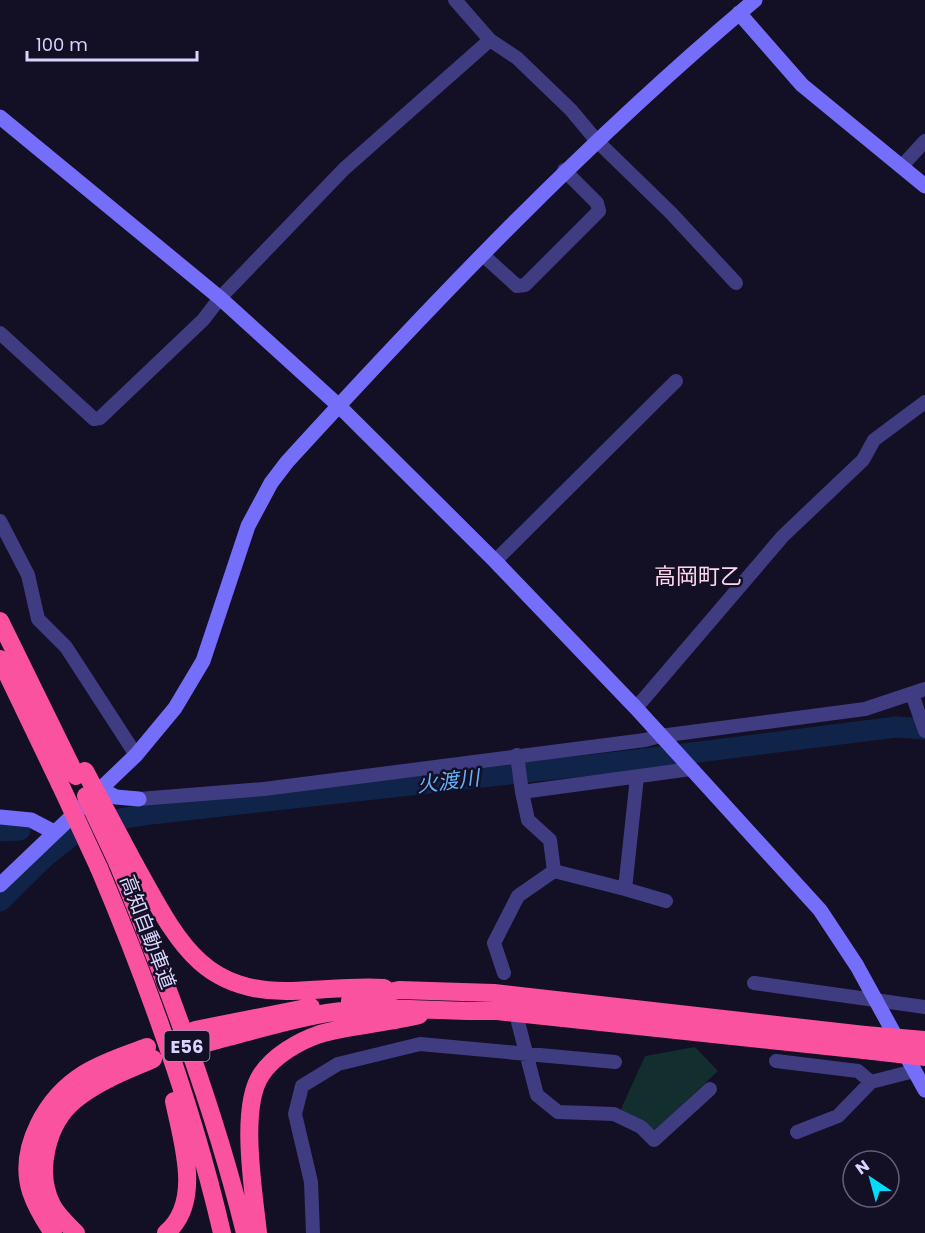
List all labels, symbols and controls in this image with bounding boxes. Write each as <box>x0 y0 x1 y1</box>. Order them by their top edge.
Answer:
scale bar <box>27 24 196 62</box>
text: 100 m <box>36 32 88 57</box>
district label: 高岡町乙 <box>654 561 742 592</box>
water label: 火渡川 <box>415 763 483 799</box>
street label: 高知自動車道 <box>113 871 183 993</box>
road number: E56 <box>164 1031 210 1061</box>
north arrow <box>841 1149 901 1209</box>
text: N <box>851 1154 874 1180</box>

